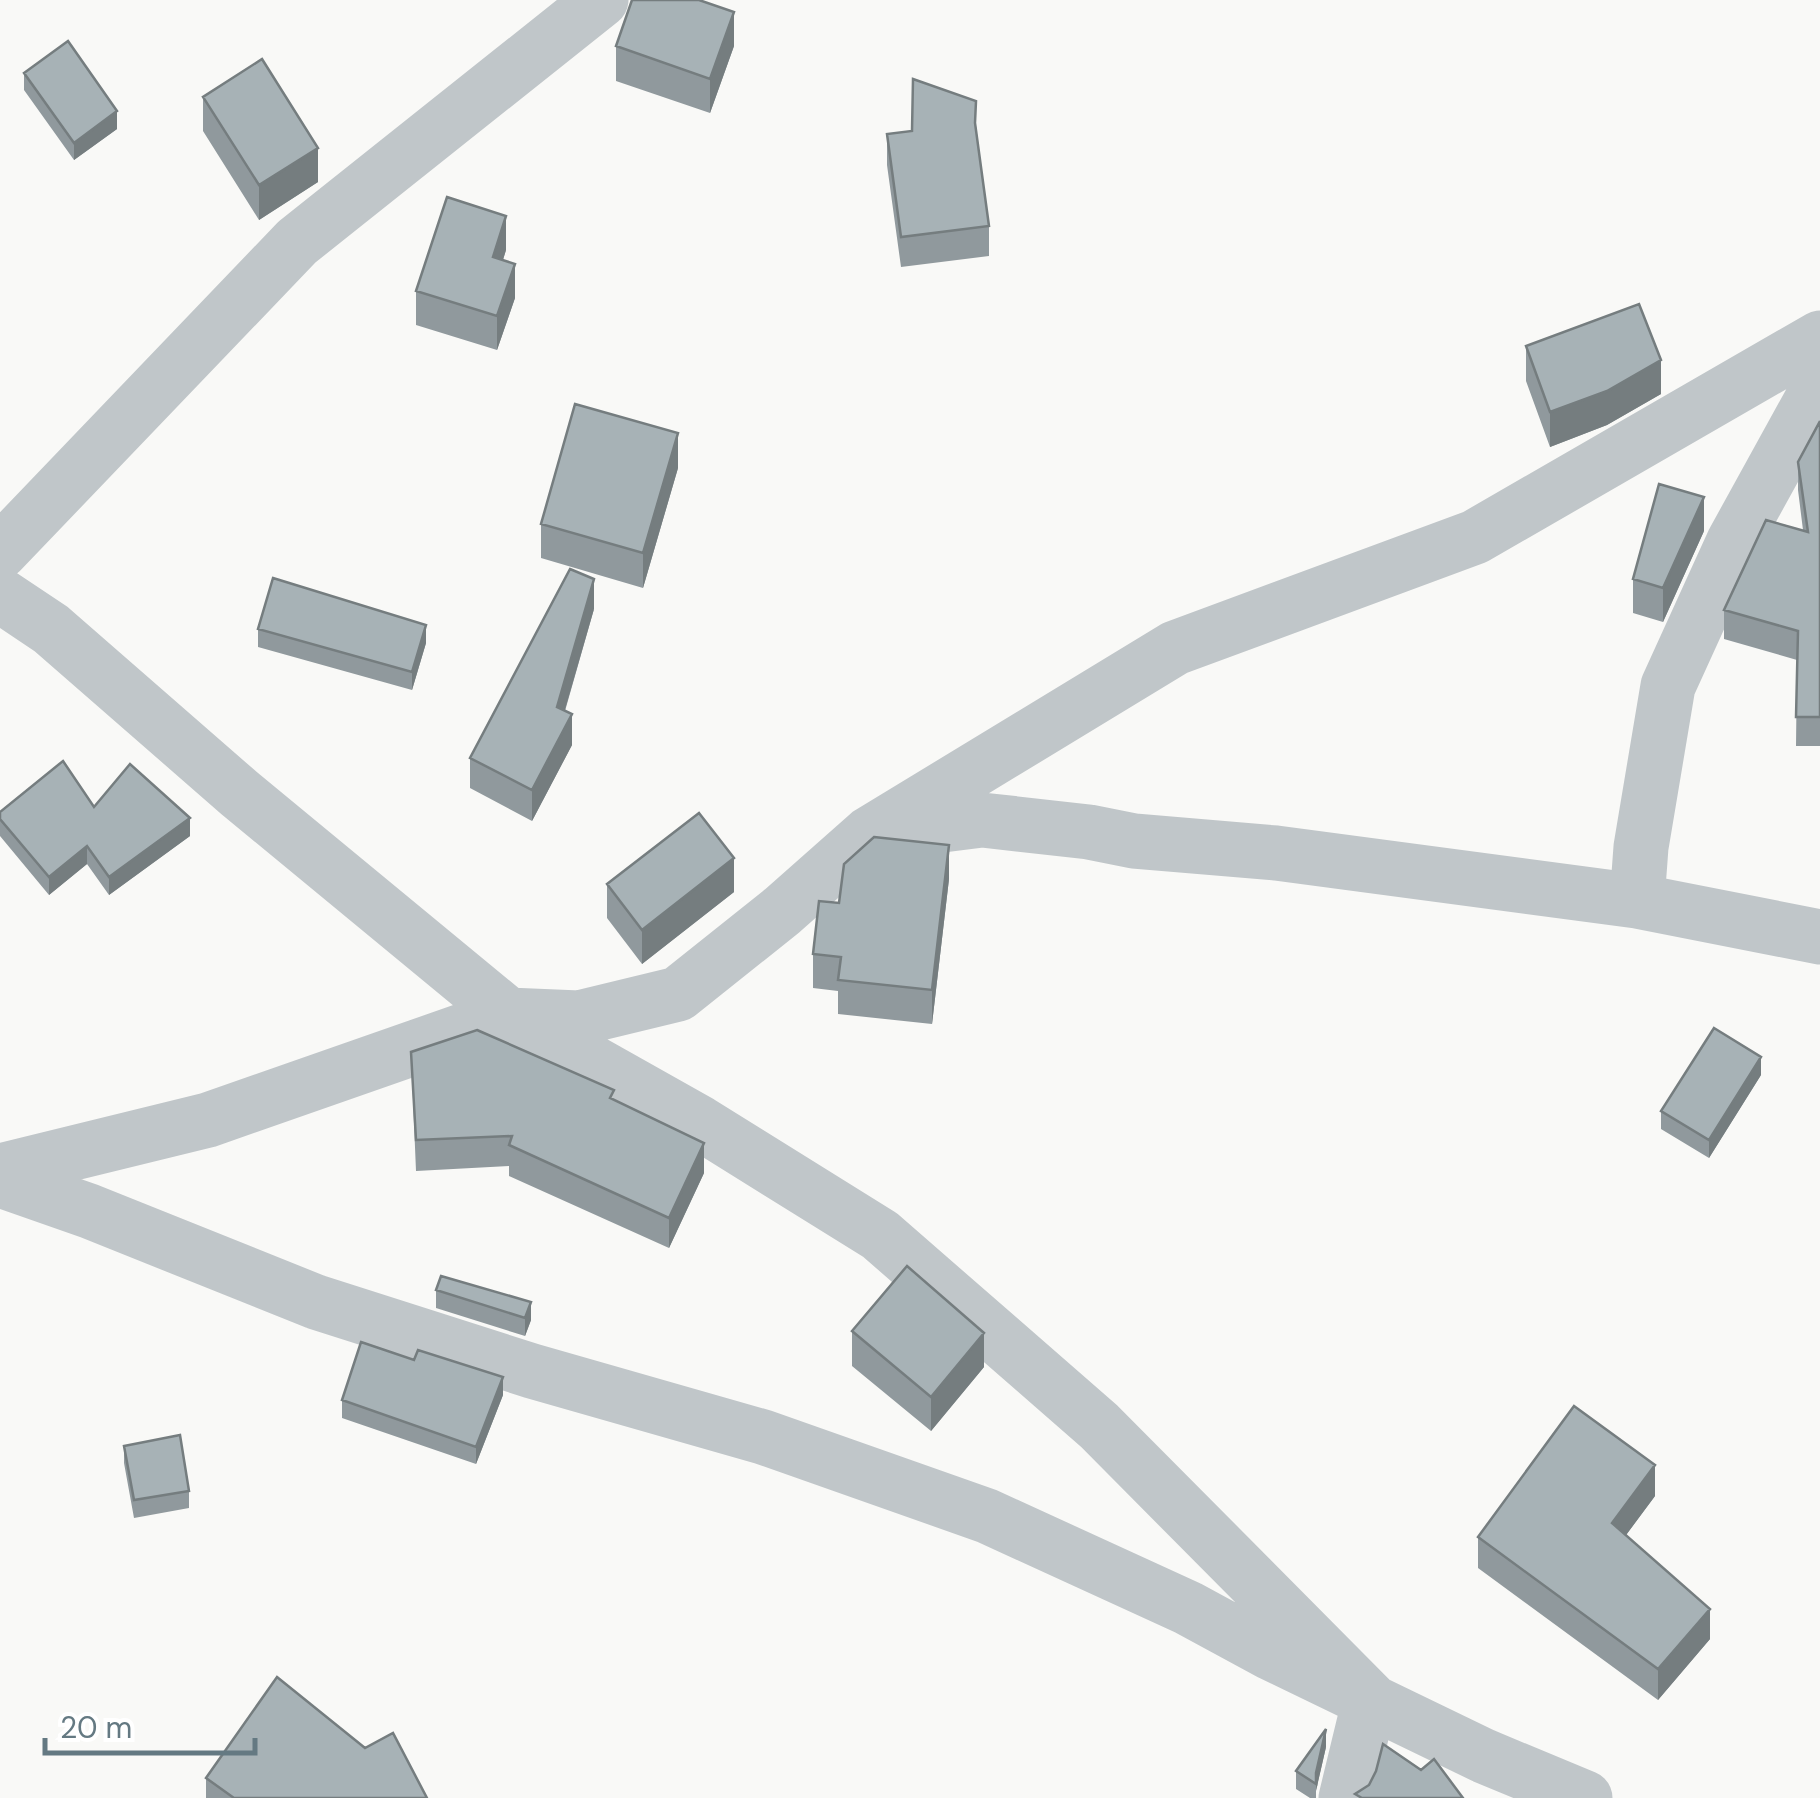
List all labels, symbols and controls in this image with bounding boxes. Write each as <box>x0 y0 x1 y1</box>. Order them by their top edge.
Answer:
scale bar <box>45 1693 255 1755</box>
text: 20 m <box>60 1708 132 1747</box>

